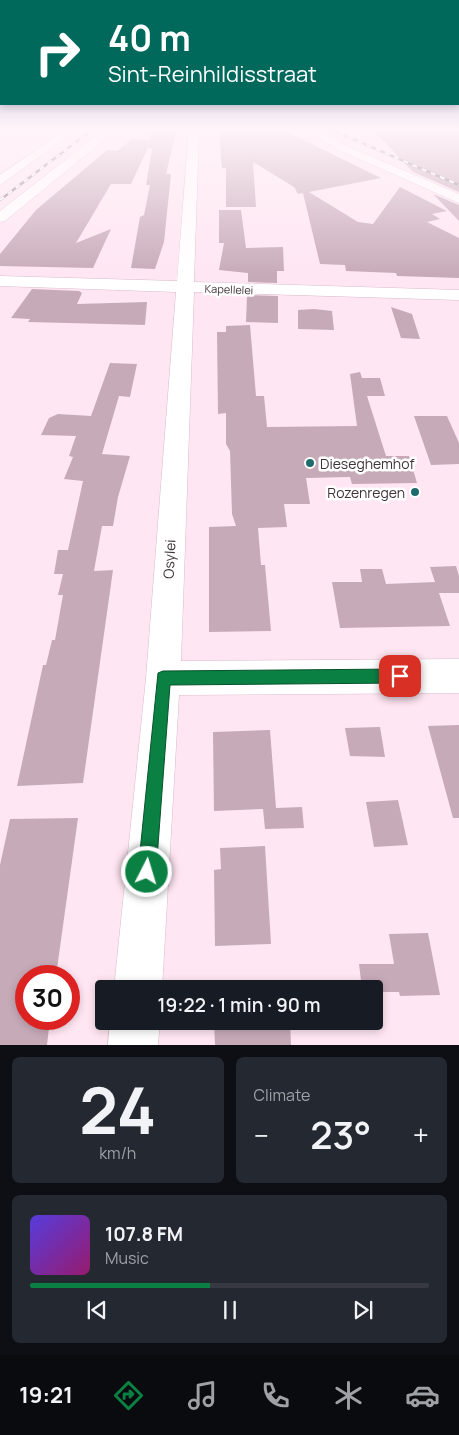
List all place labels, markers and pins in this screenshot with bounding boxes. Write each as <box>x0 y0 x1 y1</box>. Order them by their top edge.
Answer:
place label: Dieseghemhof <box>320 454 414 473</box>
marker: Dieseghemhof <box>304 457 316 469</box>
place label: Rozenregen <box>327 483 405 502</box>
marker: Rozenregen <box>409 486 421 498</box>
pin <box>379 655 421 697</box>

